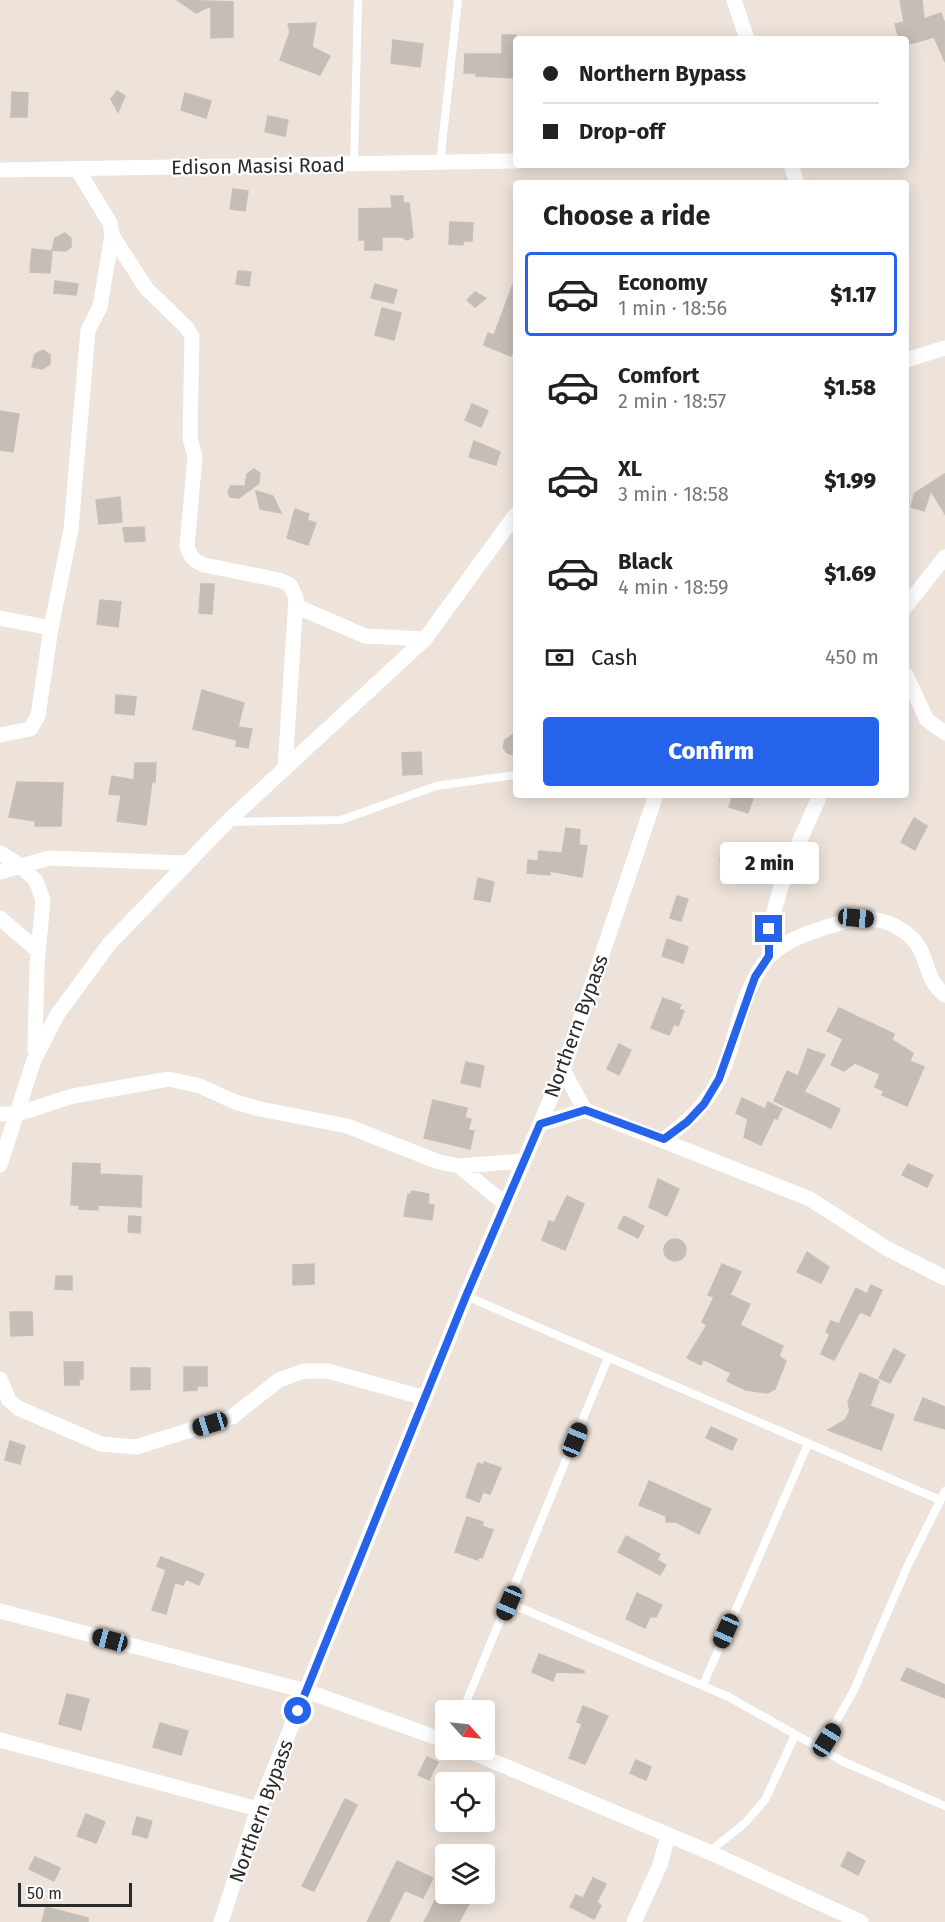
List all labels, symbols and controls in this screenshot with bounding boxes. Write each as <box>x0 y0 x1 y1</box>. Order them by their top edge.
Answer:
text: Northern Bypass <box>579 60 746 87</box>
text: Drop-off <box>579 118 665 145</box>
street label: Edison Masisi Road <box>171 152 345 180</box>
text: Choose a ride <box>543 200 710 232</box>
icon: car <box>546 267 600 321</box>
text: Economy <box>618 269 707 296</box>
text: $1.17 <box>830 281 876 308</box>
text: 1 min · 18:56 <box>618 296 727 320</box>
icon: car <box>546 360 600 414</box>
text: Comfort <box>618 362 699 389</box>
text: $1.58 <box>824 374 876 401</box>
text: 2 min · 18:57 <box>618 389 726 413</box>
icon: car <box>546 453 600 507</box>
text: XL <box>618 455 642 482</box>
text: $1.99 <box>824 467 876 494</box>
text: 3 min · 18:58 <box>618 482 729 506</box>
icon: car <box>546 546 600 600</box>
text: Black <box>618 548 673 575</box>
text: $1.69 <box>824 560 876 587</box>
text: 4 min · 18:59 <box>618 575 729 599</box>
icon: cash <box>543 641 576 674</box>
text: Cash <box>591 644 638 671</box>
text: 450 m <box>825 645 879 669</box>
button: Confirm <box>543 717 879 786</box>
callout: 2 min <box>720 842 818 884</box>
text: 2 min <box>745 851 794 875</box>
car <box>837 907 875 929</box>
route end <box>755 915 782 942</box>
street label: Northern Bypass <box>539 951 613 1101</box>
car <box>190 1410 230 1438</box>
car <box>560 1420 590 1460</box>
car <box>494 1583 524 1623</box>
car <box>710 1611 742 1651</box>
car <box>90 1627 130 1653</box>
route start <box>284 1697 311 1724</box>
north arrow <box>435 1700 495 1760</box>
map controls <box>435 1700 495 1904</box>
car <box>810 1720 844 1760</box>
street label: Northern Bypass <box>224 1736 298 1886</box>
button: locate <box>435 1772 495 1832</box>
button: layers <box>435 1844 495 1904</box>
scale bar <box>18 1880 132 1908</box>
text: 50 m <box>27 1884 62 1903</box>

